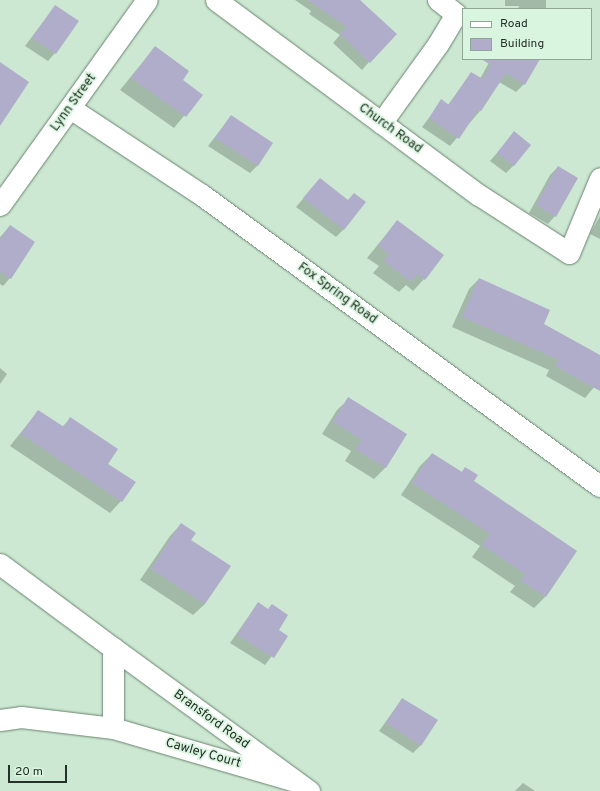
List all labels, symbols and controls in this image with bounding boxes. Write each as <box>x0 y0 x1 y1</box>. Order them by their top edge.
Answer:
legend <box>462 8 592 60</box>
text: Road <box>500 16 528 32</box>
text: Building <box>500 36 544 52</box>
street label: Lynn Street <box>48 71 100 135</box>
street label: Church Road <box>355 101 425 157</box>
street label: Fox Spring Road <box>294 260 380 328</box>
street label: Bransford Road <box>170 687 252 753</box>
street label: Cawley Court <box>163 736 243 772</box>
scale bar <box>10 757 69 783</box>
text: 20 m <box>15 764 43 780</box>

